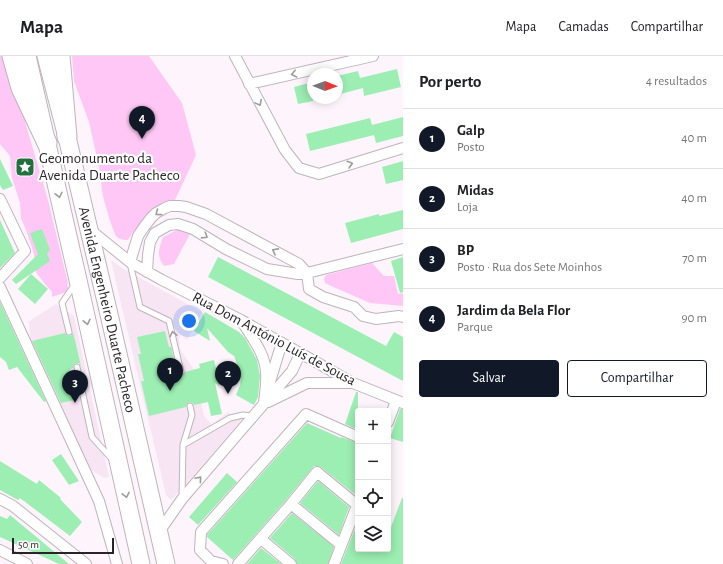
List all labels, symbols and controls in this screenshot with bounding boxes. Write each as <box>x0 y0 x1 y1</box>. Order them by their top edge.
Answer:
text: Mapa <box>20 18 63 37</box>
text: Mapa <box>506 20 536 34</box>
text: Camadas <box>558 20 609 34</box>
text: Compartilhar <box>631 20 703 34</box>
north arrow <box>307 68 343 104</box>
one-way arrow <box>291 69 297 77</box>
text: Por perto <box>419 73 482 90</box>
text: 4 resultados <box>646 75 707 88</box>
one-way arrow <box>255 99 262 106</box>
pin: 4 <box>129 106 155 139</box>
text: Galp <box>457 123 485 138</box>
text: 1 <box>430 132 434 145</box>
text: 40 m <box>681 132 707 145</box>
text: Posto <box>457 141 485 154</box>
place label: Geomonumento da Avenida Duarte Pacheco <box>39 151 180 183</box>
place icon: Geomonumento da Avenida Duarte Pacheco <box>14 156 36 178</box>
one-way arrow <box>346 160 353 169</box>
text: Midas <box>457 183 494 198</box>
one-way arrow <box>54 191 63 198</box>
text: 2 <box>429 192 435 205</box>
text: 40 m <box>681 192 707 205</box>
text: Loja <box>457 201 478 214</box>
street label: Avenida Engenheiro Duarte Pacheco <box>76 205 139 414</box>
one-way arrow <box>155 209 162 216</box>
one-way arrow <box>201 231 208 239</box>
text: BP <box>457 243 474 258</box>
one-way arrow <box>272 248 279 256</box>
text: 3 <box>429 252 435 265</box>
text: 70 m <box>682 252 707 265</box>
text: Posto · Rua dos Sete Moinhos <box>457 261 602 274</box>
street label: Rua Dom António Luís de Sousa <box>190 289 358 389</box>
text: Jardim da Bela Flor <box>457 303 570 318</box>
your location <box>179 311 199 331</box>
text: 4 <box>429 312 435 325</box>
text: 90 m <box>681 312 707 325</box>
one-way arrow <box>83 319 91 325</box>
text: Parque <box>457 321 493 334</box>
one-way arrow <box>169 331 177 338</box>
pin: 1 <box>157 358 183 391</box>
button: Salvar <box>419 360 559 397</box>
button: Compartilhar <box>567 360 707 397</box>
pin: 2 <box>215 361 241 394</box>
pin: 3 <box>62 370 88 403</box>
map controls <box>355 408 391 552</box>
button: + <box>355 408 391 444</box>
button: − <box>355 444 391 480</box>
one-way arrow <box>195 476 202 483</box>
button: locate <box>355 480 391 516</box>
one-way arrow <box>121 492 129 498</box>
button: layers <box>355 516 391 552</box>
scale bar <box>12 536 114 555</box>
text: 50 m <box>18 539 39 550</box>

